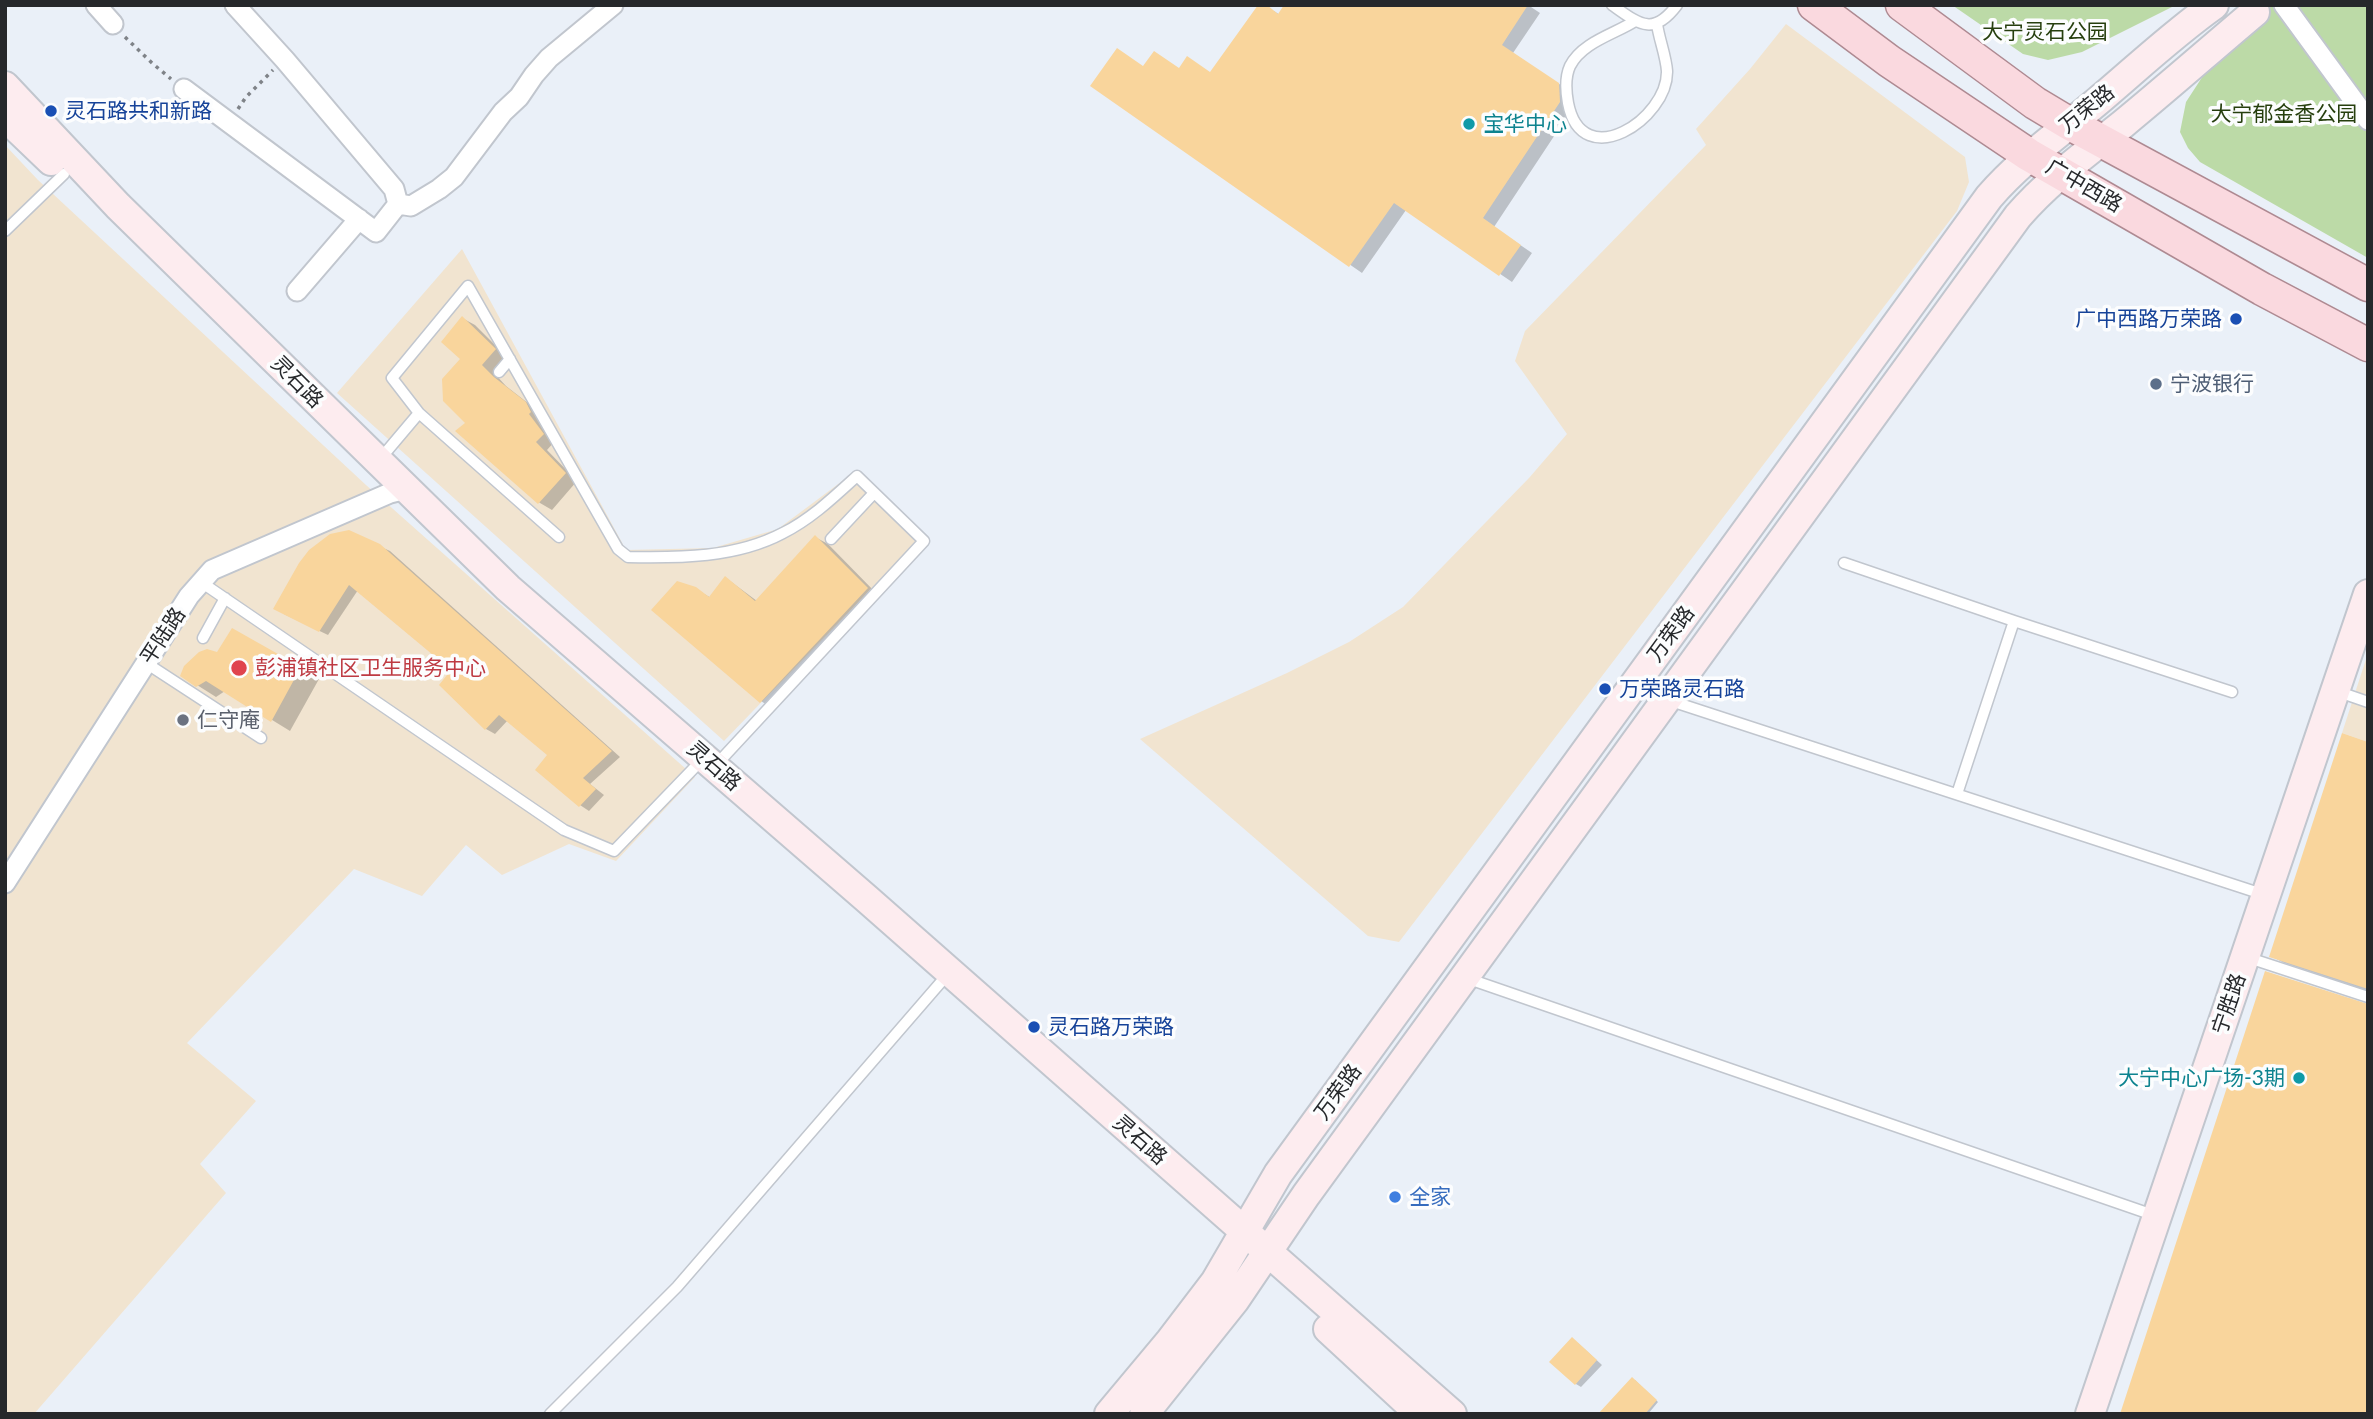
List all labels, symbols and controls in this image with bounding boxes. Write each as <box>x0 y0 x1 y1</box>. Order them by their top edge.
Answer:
park label: 大宁灵石公园 <box>1982 19 2108 45</box>
street label: 万荣路 <box>2055 79 2119 139</box>
place label: 灵石路共和新路 <box>65 98 212 124</box>
park label: 大宁郁金香公园 <box>2211 101 2357 127</box>
marker: 灵石路共和新路 <box>43 103 59 119</box>
place label: 宝华中心 <box>1483 111 1567 137</box>
marker: 宝华中心 <box>1461 116 1477 132</box>
street label: 广中西路 <box>2041 154 2127 218</box>
place label: 广中西路万荣路 <box>2075 306 2222 332</box>
marker: 广中西路万荣路 <box>2228 311 2244 327</box>
street label: 灵石路 <box>266 351 328 413</box>
place label: 宁波银行 <box>2170 371 2254 397</box>
marker: 宁波银行 <box>2148 376 2164 392</box>
street label: 万荣路 <box>1642 601 1700 667</box>
street label: 平陆路 <box>135 603 191 669</box>
place label: 彭浦镇社区卫生服务中心 <box>255 655 486 681</box>
marker: 彭浦镇社区卫生服务中心 <box>229 658 249 678</box>
place label: 万荣路灵石路 <box>1619 676 1745 702</box>
marker: 万荣路灵石路 <box>1597 681 1613 697</box>
place label: 仁守庵 <box>197 707 260 733</box>
marker: 仁守庵 <box>175 712 191 728</box>
street label: 灵石路 <box>682 736 746 796</box>
street label: 宁胜路 <box>2207 970 2251 1038</box>
place label: 灵石路万荣路 <box>1048 1014 1174 1040</box>
marker: 灵石路万荣路 <box>1026 1019 1042 1035</box>
street label: 万荣路 <box>1309 1059 1367 1125</box>
place label: 大宁中心广场-3期 <box>2118 1065 2285 1091</box>
marker: 大宁中心广场-3期 <box>2291 1070 2307 1086</box>
street label: 灵石路 <box>1108 1110 1172 1170</box>
place label: 全家 <box>1409 1184 1451 1210</box>
marker: 全家 <box>1387 1189 1403 1205</box>

